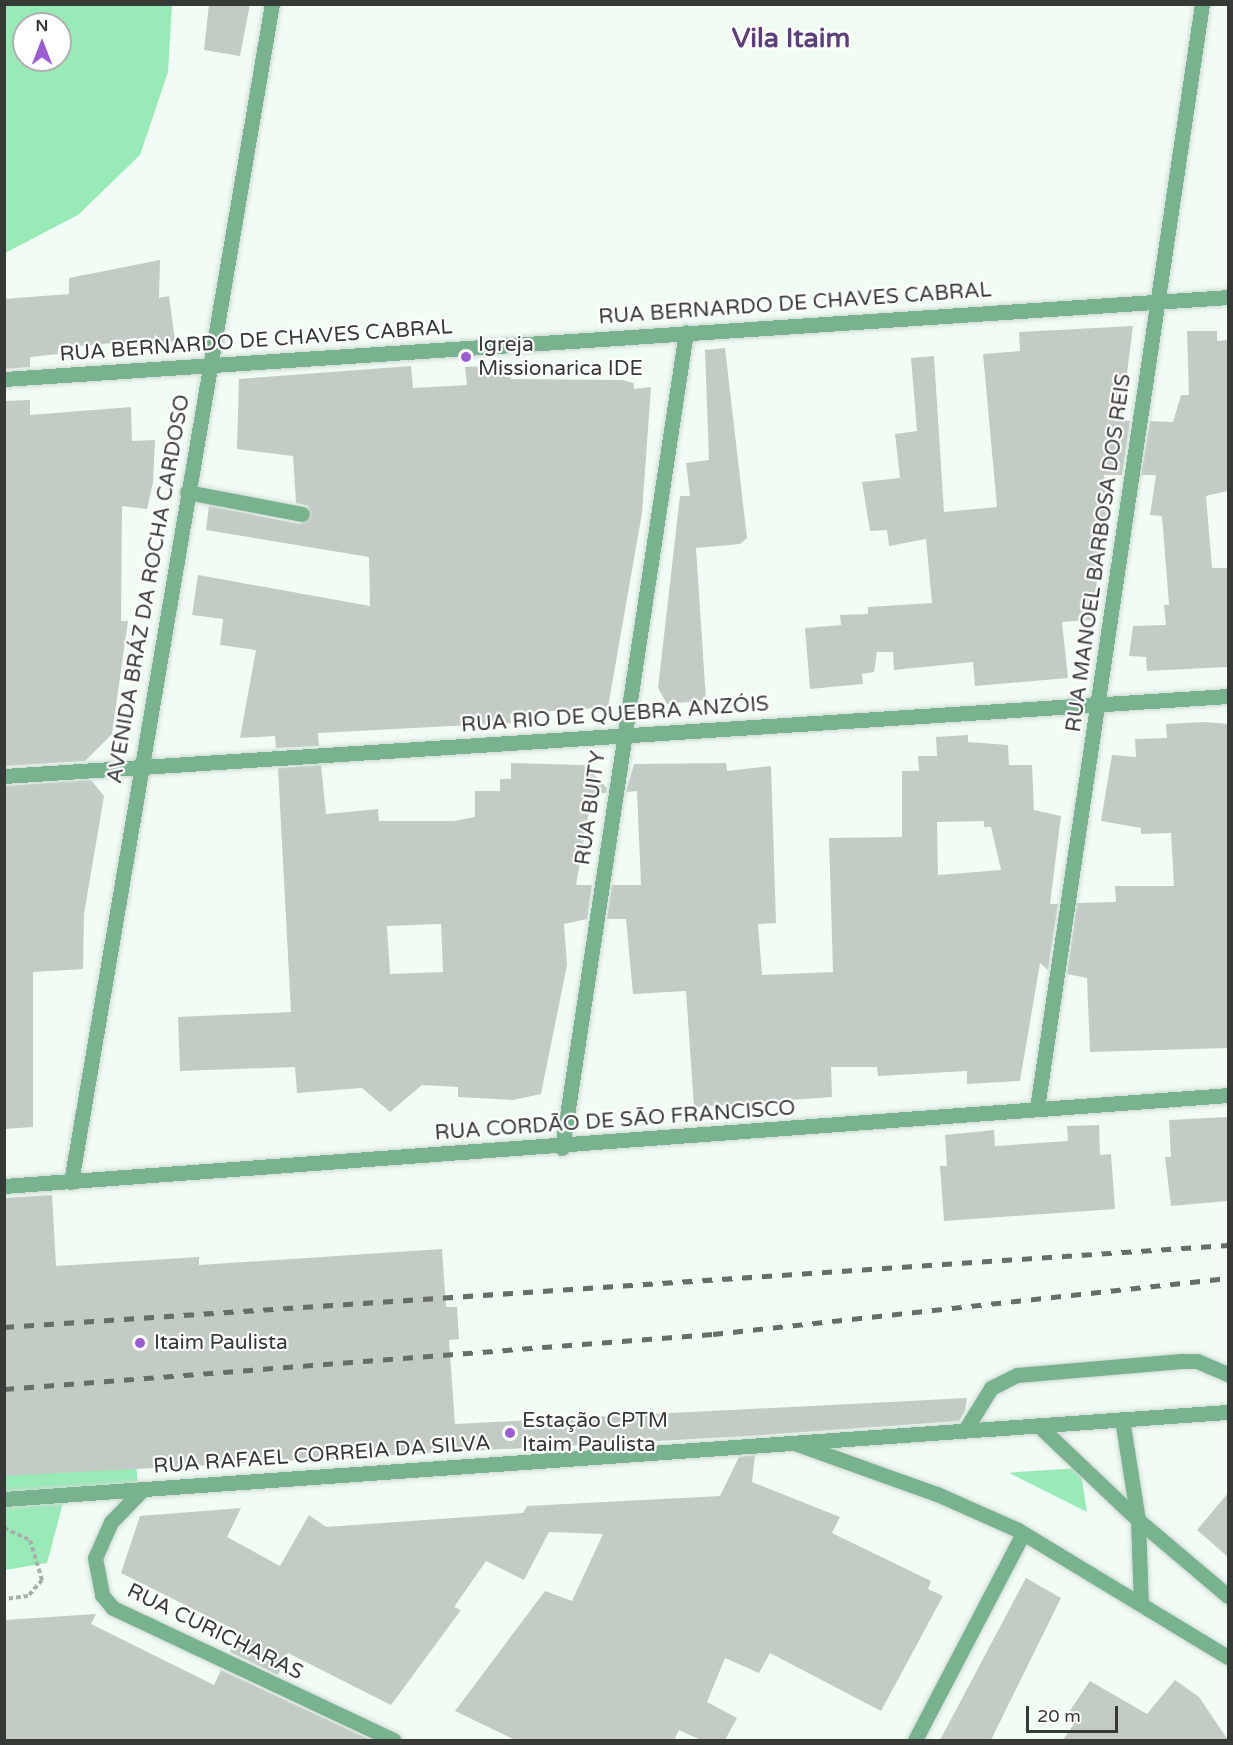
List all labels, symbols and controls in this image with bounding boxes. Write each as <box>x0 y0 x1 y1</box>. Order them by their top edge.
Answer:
north arrow <box>12 12 72 72</box>
text: N <box>36 16 48 36</box>
district label: Vila Itaim <box>732 23 850 55</box>
street label: RUA BERNARDO DE CHAVES CABRAL <box>598 278 992 330</box>
street label: RUA BERNARDO DE CHAVES CABRAL <box>59 315 453 367</box>
place label: Igreja Missionarica IDE <box>478 332 643 382</box>
marker: Igreja Missionarica IDE <box>459 350 473 364</box>
street label: RUA MANOEL BARBOSA DOS REIS <box>1061 372 1137 734</box>
street label: AVENIDA BRÁZ DA ROCHA CARDOSO <box>102 393 196 785</box>
street label: RUA RIO DE QUEBRA ANZÓIS <box>460 692 770 738</box>
street label: RUA BUITY <box>571 749 611 867</box>
street label: RUA CORDÃO DE SÃO FRANCISCO <box>434 1096 796 1146</box>
place label: Itaim Paulista <box>154 1330 288 1356</box>
marker: Itaim Paulista <box>131 1334 149 1352</box>
place label: Estação CPTM Itaim Paulista <box>522 1408 668 1458</box>
marker: Estação CPTM Itaim Paulista <box>503 1426 517 1440</box>
street label: RUA RAFAEL CORREIA DA SILVA <box>153 1431 491 1479</box>
street label: RUA CURICHARAS <box>123 1578 307 1686</box>
scale bar <box>1029 1694 1120 1732</box>
text: 20 m <box>1037 1705 1081 1727</box>

